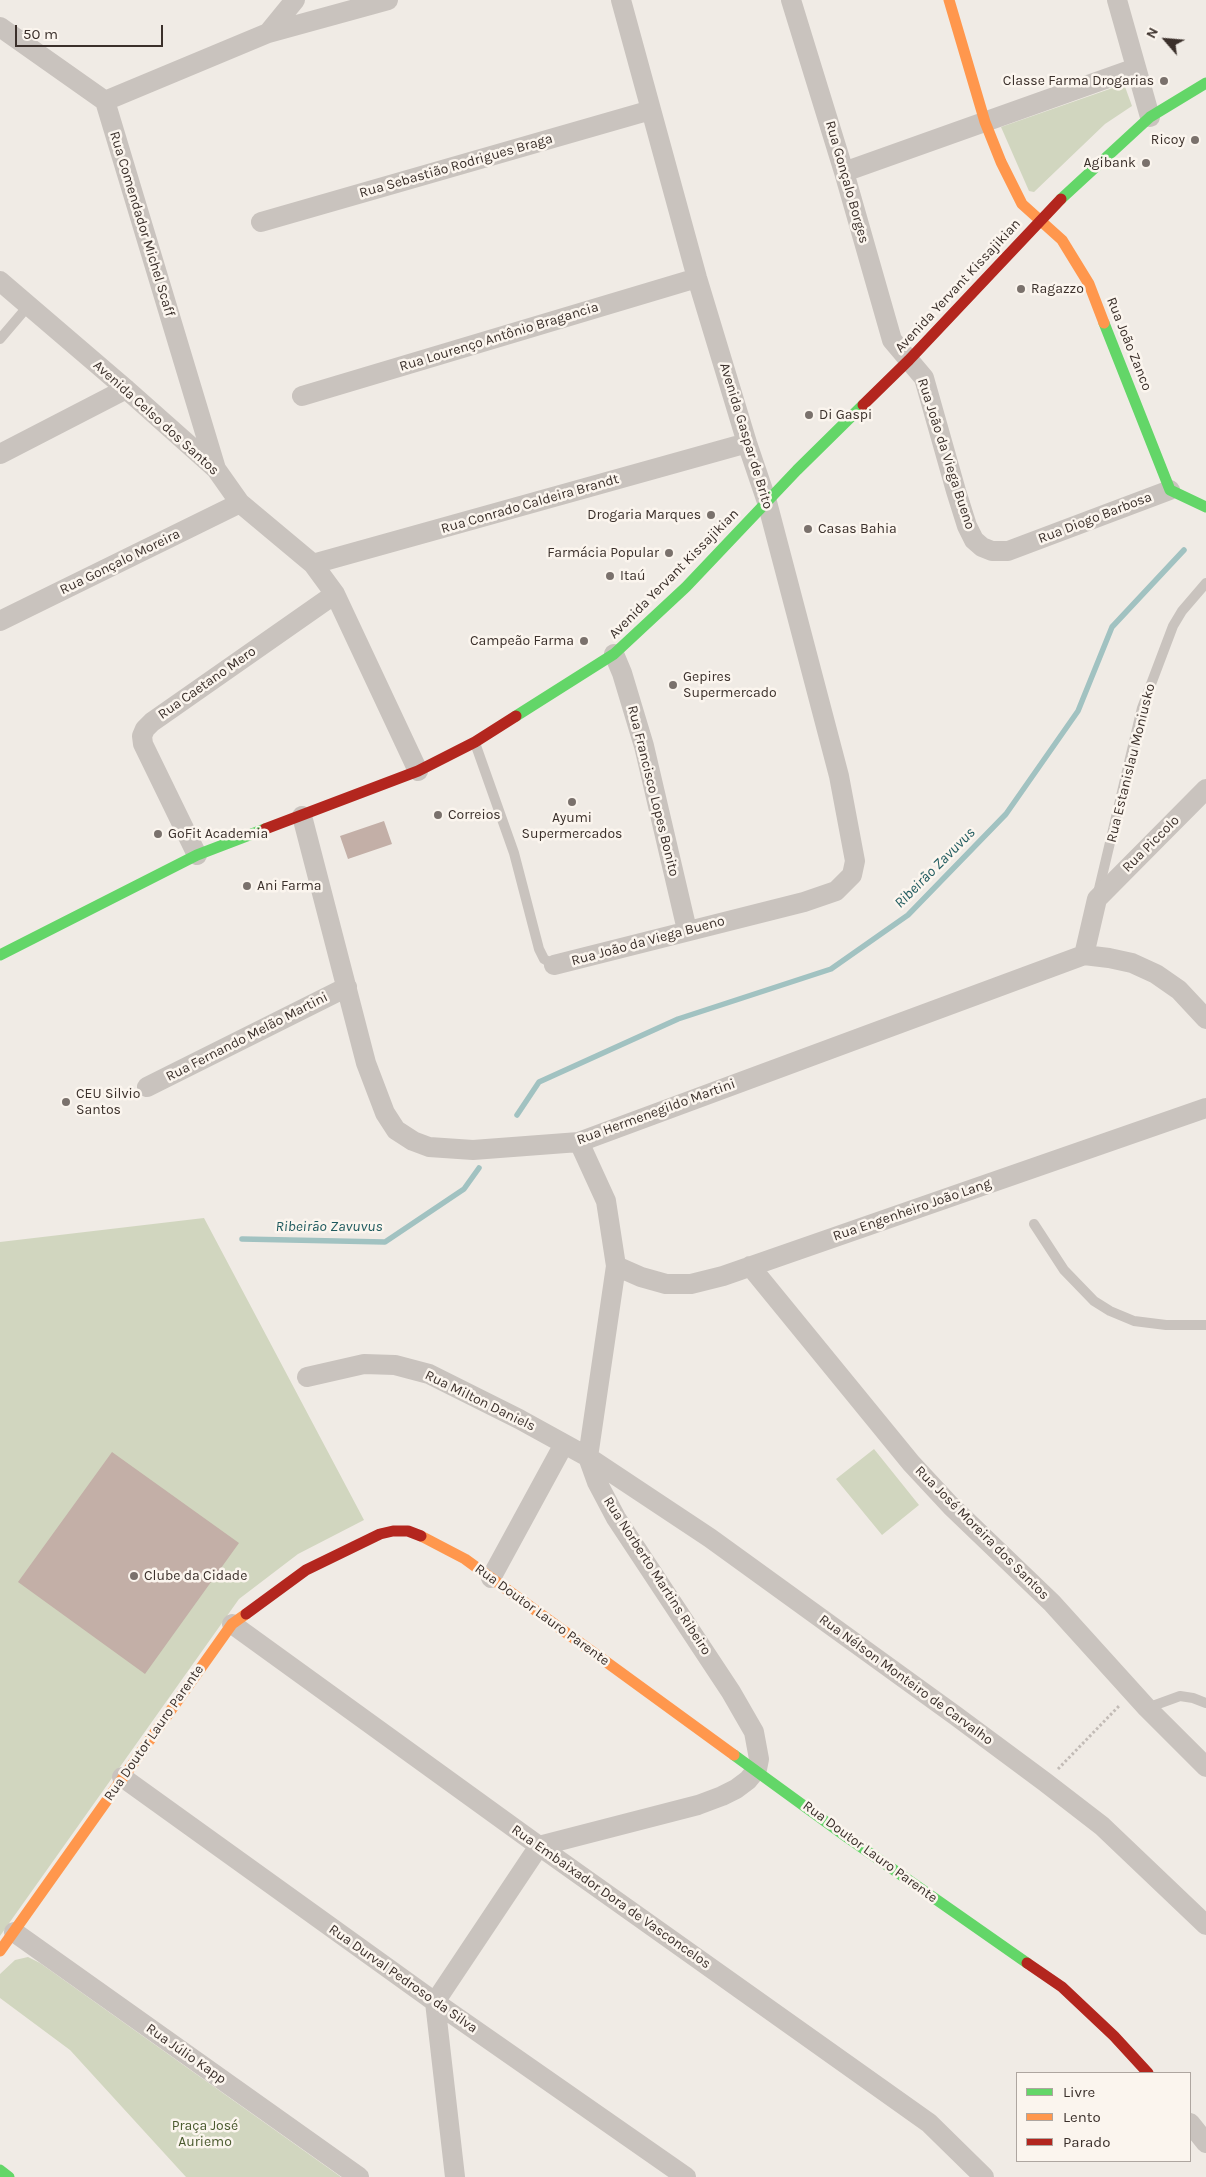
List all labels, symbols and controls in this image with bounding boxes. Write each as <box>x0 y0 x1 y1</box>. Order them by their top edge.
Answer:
scale bar <box>18 15 165 47</box>
north arrow <box>1141 15 1191 65</box>
text: 50 m <box>23 25 58 43</box>
text: N <box>1142 25 1162 41</box>
place label: Classe Farma Drogarias <box>1003 73 1154 89</box>
marker: Classe Farma Drogarias <box>1158 75 1170 87</box>
street label: Rua Gonçalo Borges <box>821 119 873 245</box>
street label: Rua Comendador Michel Scaff <box>106 129 178 319</box>
street label: Rua Sebastião Rodrigues Braga <box>357 130 555 202</box>
place label: Ricoy <box>1151 132 1185 148</box>
marker: Ricoy <box>1189 134 1201 146</box>
place label: Agibank <box>1084 155 1136 171</box>
marker: Agibank <box>1140 157 1152 169</box>
street label: Avenida Yervant Kissajikian <box>892 216 1024 356</box>
place label: Ragazzo <box>1031 281 1084 297</box>
marker: Ragazzo <box>1015 283 1027 295</box>
street label: Rua João Zanco <box>1103 295 1155 393</box>
street label: Rua Lourenço Antônio Bragancia <box>397 299 601 375</box>
street label: Avenida Celso dos Santos <box>90 357 222 479</box>
street label: Avenida Gaspar de Brito <box>716 361 776 511</box>
street label: Rua João da Viega Bueno <box>914 376 978 532</box>
place label: Di Gaspi <box>819 407 872 423</box>
marker: Di Gaspi <box>803 409 815 421</box>
street label: Rua Conrado Caldeira Brandt <box>439 471 621 537</box>
street label: Rua Diogo Barbosa <box>1036 489 1154 547</box>
street label: Avenida Yervant Kissajikian <box>606 506 742 642</box>
place label: Drogaria Marques <box>587 507 701 523</box>
marker: Drogaria Marques <box>705 509 717 521</box>
place label: Casas Bahia <box>818 521 897 537</box>
marker: Casas Bahia <box>802 523 814 535</box>
street label: Rua Gonçalo Moreira <box>57 526 183 598</box>
place label: Farmácia Popular <box>547 545 659 561</box>
marker: Farmácia Popular <box>663 547 675 559</box>
place label: Itaú <box>620 568 645 584</box>
marker: Itaú <box>604 570 616 582</box>
place label: Campeão Farma <box>470 633 574 649</box>
marker: Campeão Farma <box>578 635 590 647</box>
street label: Rua Caetano Mero <box>155 643 259 723</box>
place label: Gepires Supermercado <box>683 669 777 702</box>
marker: Gepires Supermercado <box>667 679 679 691</box>
street label: Rua Estanislau Moniusko <box>1103 682 1159 844</box>
street label: Rua Francisco Lopes Bonito <box>624 704 682 878</box>
marker: Ayumi Supermercados <box>566 796 578 808</box>
place label: Correios <box>448 807 501 823</box>
marker: Correios <box>432 809 444 821</box>
place label: Ayumi Supermercados <box>522 810 622 842</box>
street label: Rua Piccolo <box>1119 812 1183 876</box>
water label: Ribeirão Zavuvus <box>891 824 979 912</box>
place label: GoFit Academia <box>168 826 268 842</box>
marker: GoFit Academia <box>152 828 164 840</box>
place label: Ani Farma <box>257 878 322 894</box>
marker: Ani Farma <box>241 880 253 892</box>
street label: Rua João da Viega Bueno <box>570 912 726 970</box>
street label: Rua Fernando Melão Martini <box>163 989 331 1085</box>
street label: Rua Hermenegildo Martini <box>574 1075 738 1149</box>
place label: CEU Silvio Santos <box>76 1086 140 1118</box>
marker: CEU Silvio Santos <box>60 1096 72 1108</box>
street label: Rua Engenheiro João Lang <box>831 1175 993 1245</box>
water label: Ribeirão Zavuvus <box>275 1218 383 1236</box>
street label: Rua Milton Daniels <box>422 1367 538 1435</box>
street label: Rua José Moreira dos Santos <box>911 1462 1053 1604</box>
street label: Rua Norberto Martins Ribeiro <box>599 1494 715 1658</box>
street label: Rua Doutor Lauro Parente <box>471 1561 613 1669</box>
place label: Clube da Cidade <box>144 1568 247 1584</box>
marker: Clube da Cidade <box>128 1570 140 1582</box>
street label: Rua Nélson Monteiro de Carvalho <box>816 1611 996 1749</box>
street label: Rua Doutor Lauro Parente <box>101 1662 207 1804</box>
street label: Rua Doutor Lauro Parente <box>799 1798 941 1906</box>
street label: Rua Embaixador Dora de Vasconcelos <box>508 1821 714 1973</box>
street label: Rua Durval Pedroso da Silva <box>325 1921 481 2037</box>
street label: Rua Júlio Kapp <box>143 2020 229 2088</box>
legend <box>1016 2072 1191 2162</box>
text: Livre <box>1063 2083 1095 2101</box>
text: Lento <box>1063 2108 1101 2126</box>
park label: Praça José Auriemo <box>172 2118 238 2150</box>
text: Parado <box>1063 2133 1110 2151</box>

